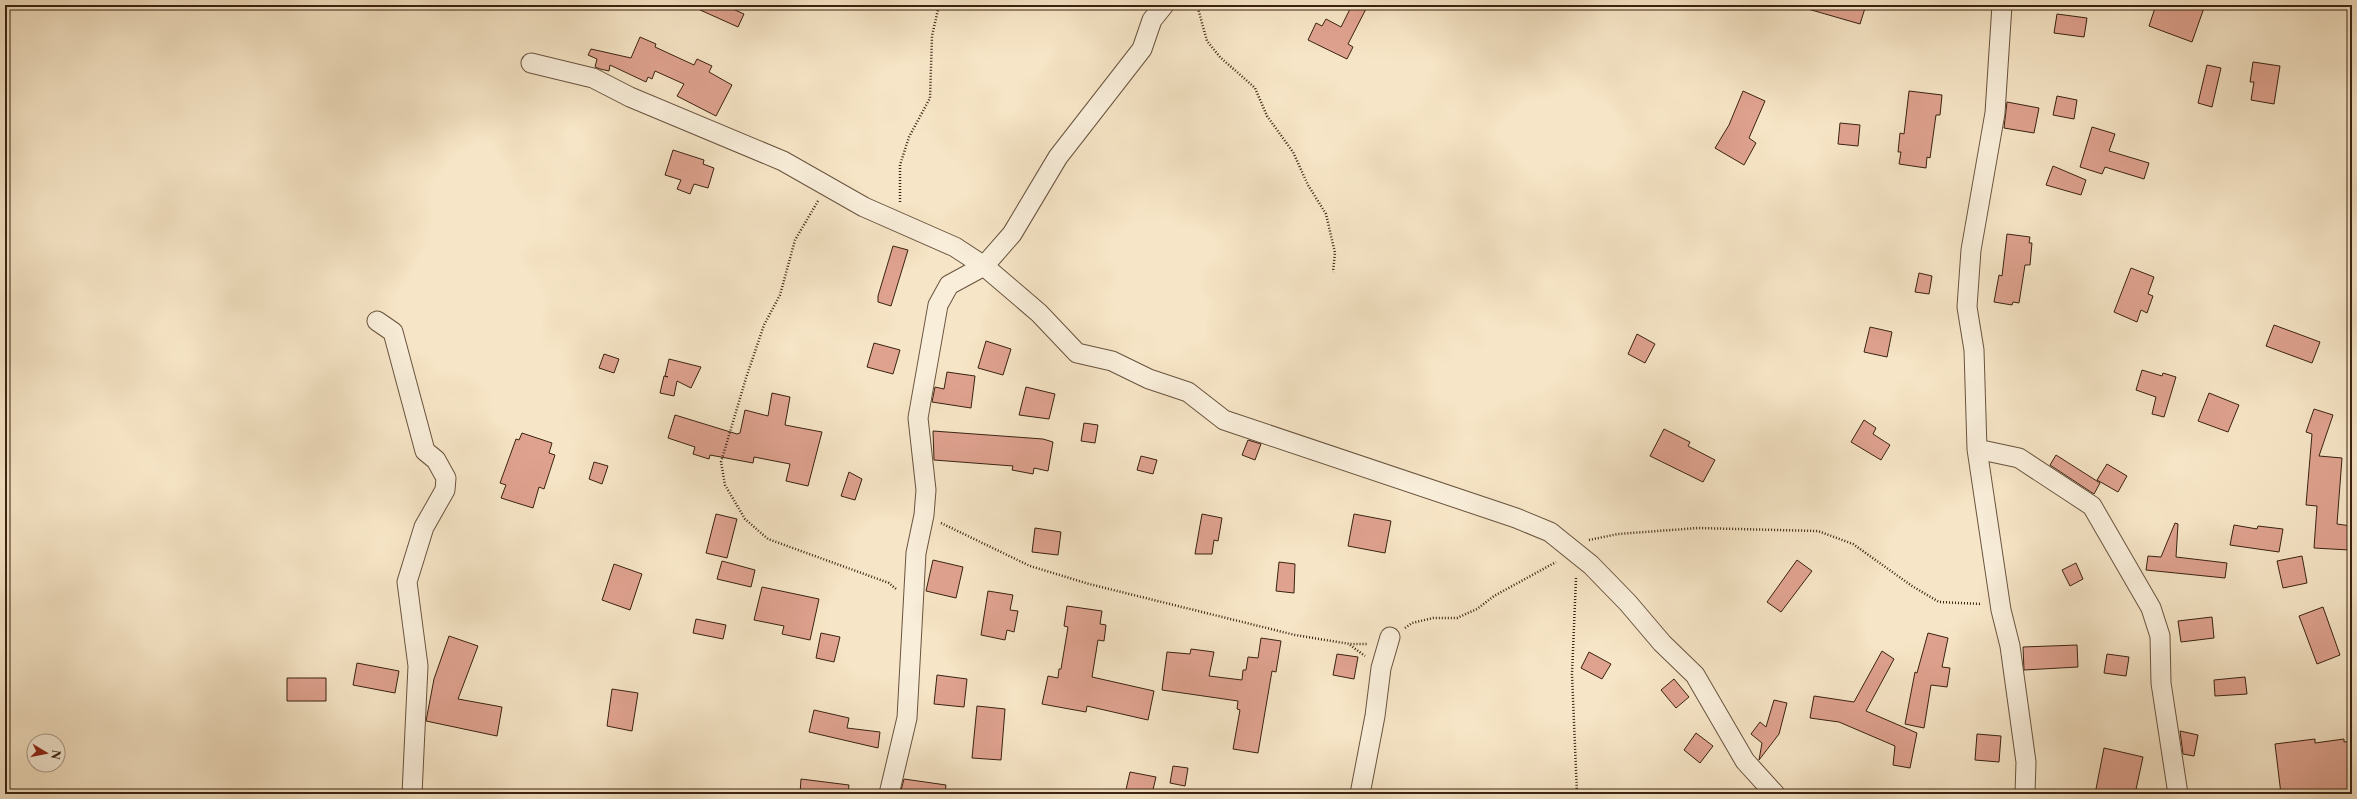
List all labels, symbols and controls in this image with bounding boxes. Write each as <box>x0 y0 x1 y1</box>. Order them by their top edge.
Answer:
north arrow <box>26 733 66 773</box>
text: N <box>48 749 64 761</box>

